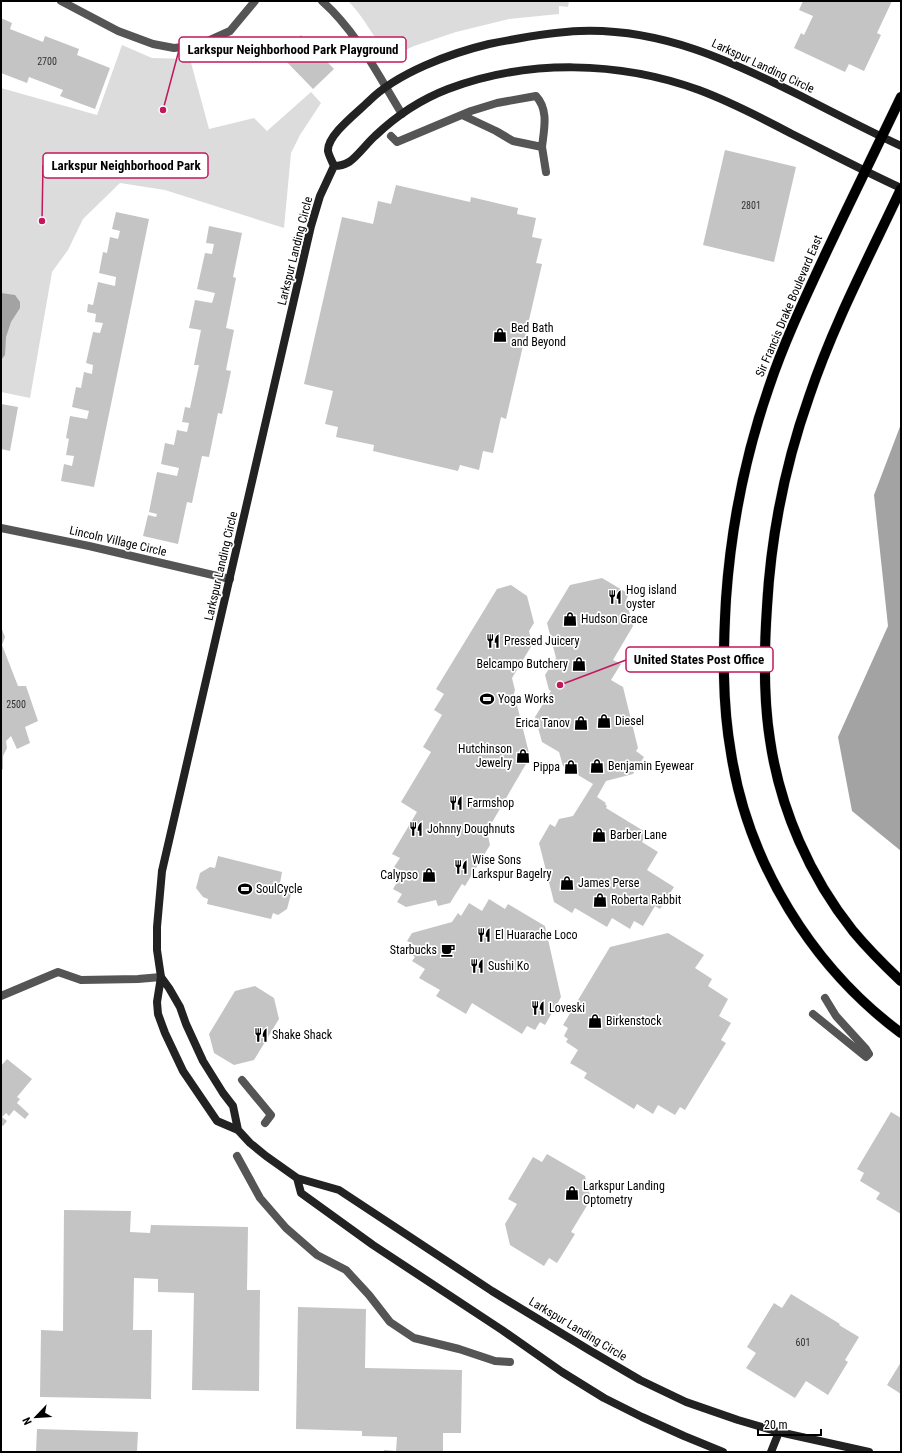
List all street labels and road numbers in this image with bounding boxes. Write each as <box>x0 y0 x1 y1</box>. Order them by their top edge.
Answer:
street label: Larkspur Landing Circle <box>709 36 817 96</box>
street label: Larkspur Landing Circle <box>275 195 315 307</box>
street label: Sir Francis Drake Boulevard East <box>753 233 825 379</box>
street label: Larkspur Landing Circle <box>202 510 240 622</box>
street label: Lincoln Village Circle <box>68 523 168 559</box>
street label: Larkspur Landing Circle <box>527 1294 630 1364</box>

